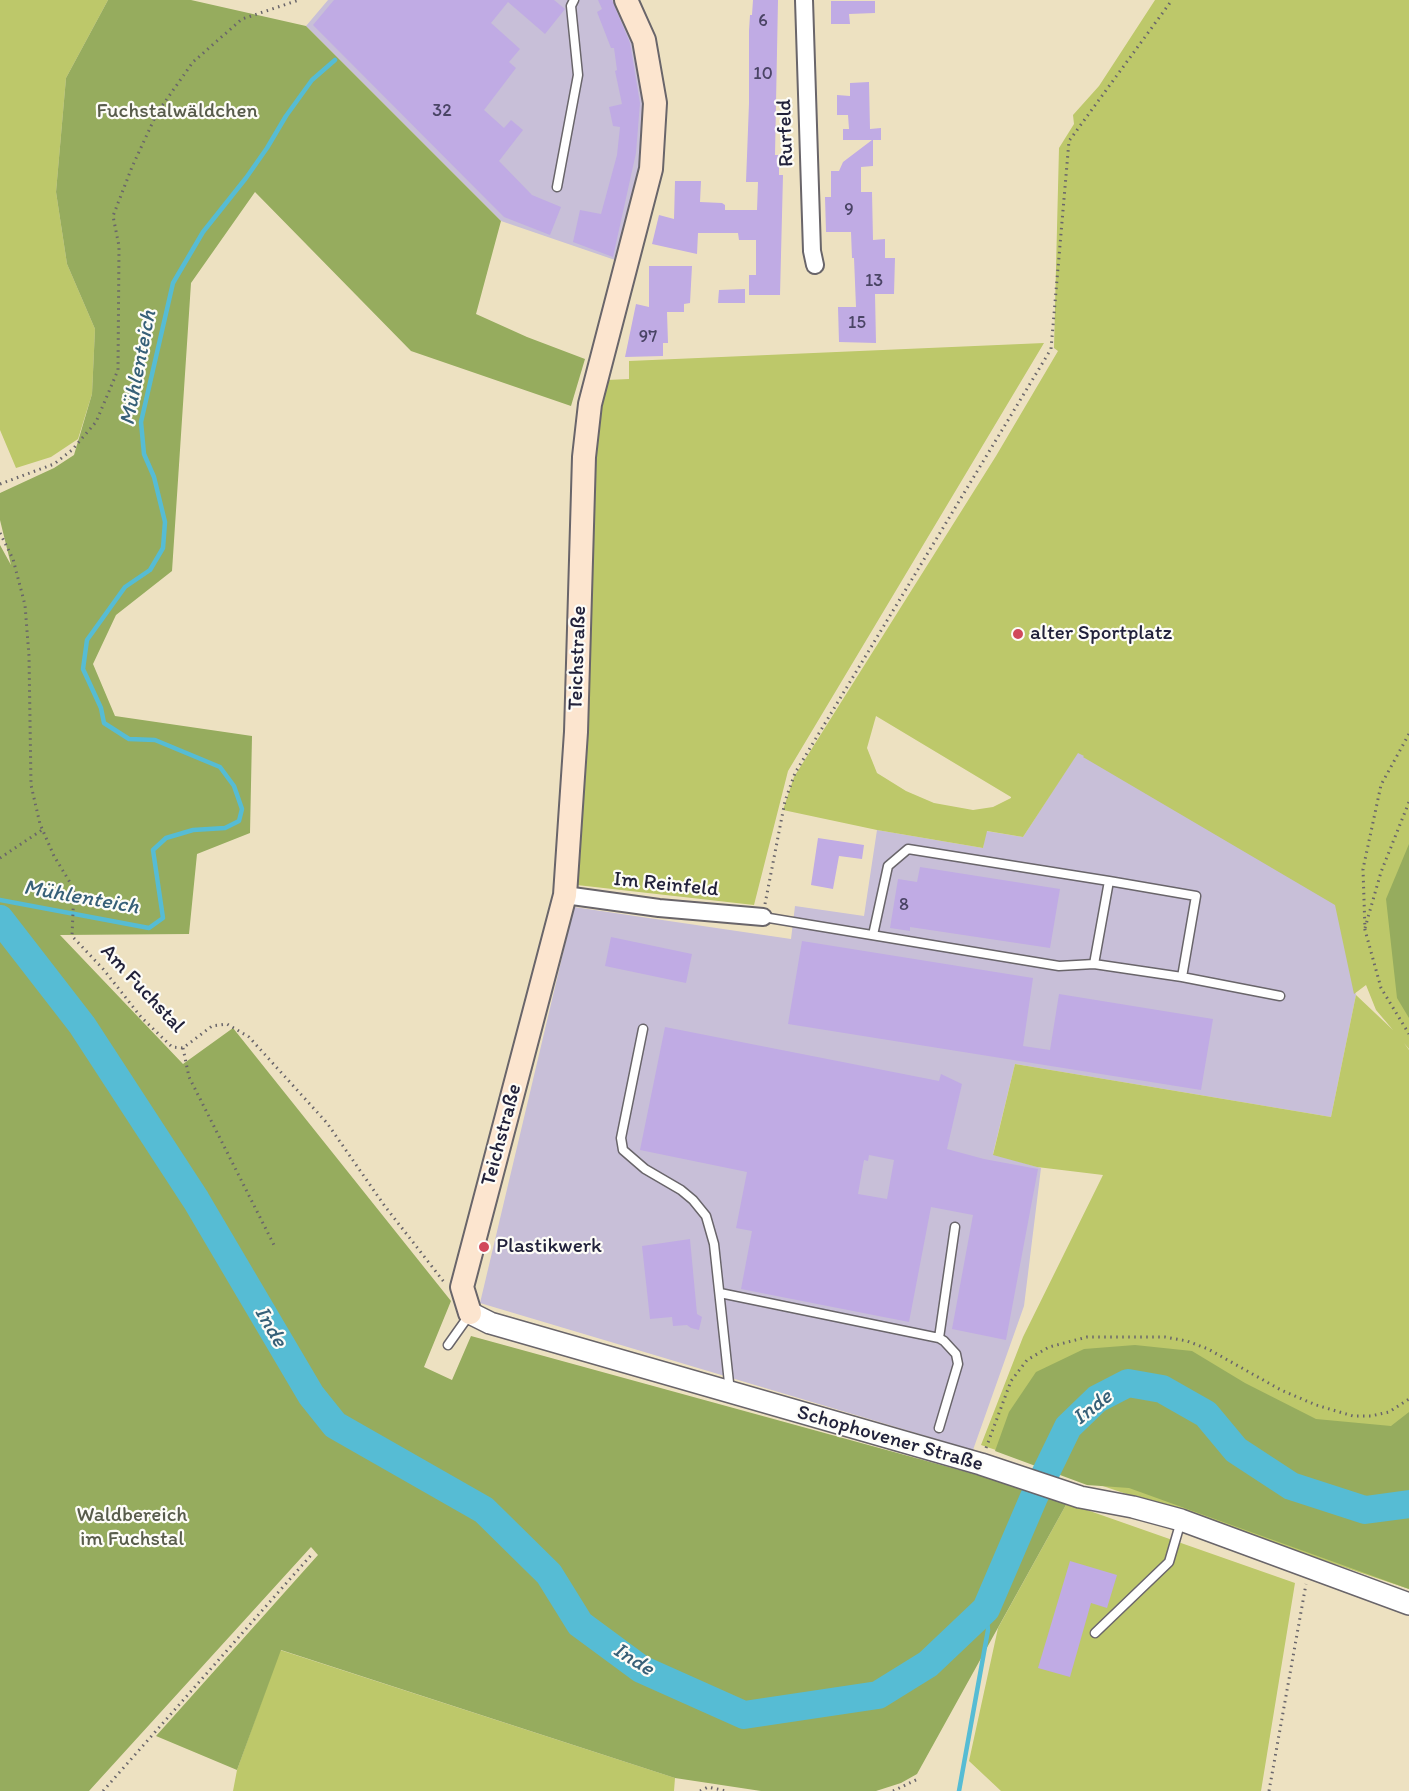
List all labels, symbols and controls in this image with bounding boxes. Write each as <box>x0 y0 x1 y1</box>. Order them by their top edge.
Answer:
house number: 6 <box>758 10 768 32</box>
house number: 10 <box>753 63 773 85</box>
park label: Fuchstalwäldchen <box>96 99 258 125</box>
street label: Rurfeld <box>772 99 800 167</box>
house number: 32 <box>432 100 452 122</box>
house number: 9 <box>844 199 854 221</box>
house number: 13 <box>865 270 883 292</box>
water label: Mühlenteich <box>115 308 163 428</box>
house number: 15 <box>848 312 866 334</box>
house number: 97 <box>639 326 657 348</box>
street label: Teichstraße <box>564 605 592 711</box>
place label: alter Sportplatz <box>1030 621 1172 647</box>
marker: alter Sportplatz <box>1011 627 1025 641</box>
street label: Im Reinfeld <box>612 867 720 903</box>
water label: Mühlenteich <box>21 875 141 921</box>
house number: 8 <box>899 894 909 916</box>
street label: Am Fuchstal <box>95 939 189 1039</box>
street label: Teichstraße <box>476 1081 528 1189</box>
place label: Plastikwerk <box>496 1234 602 1260</box>
marker: Plastikwerk <box>477 1240 491 1254</box>
water label: Inde <box>248 1302 292 1352</box>
water label: Inde <box>1068 1384 1118 1432</box>
street label: Schophovener Straße <box>794 1400 986 1478</box>
park label: Waldbereich im Fuchstal <box>77 1503 187 1553</box>
water label: Inde <box>608 1637 658 1683</box>

